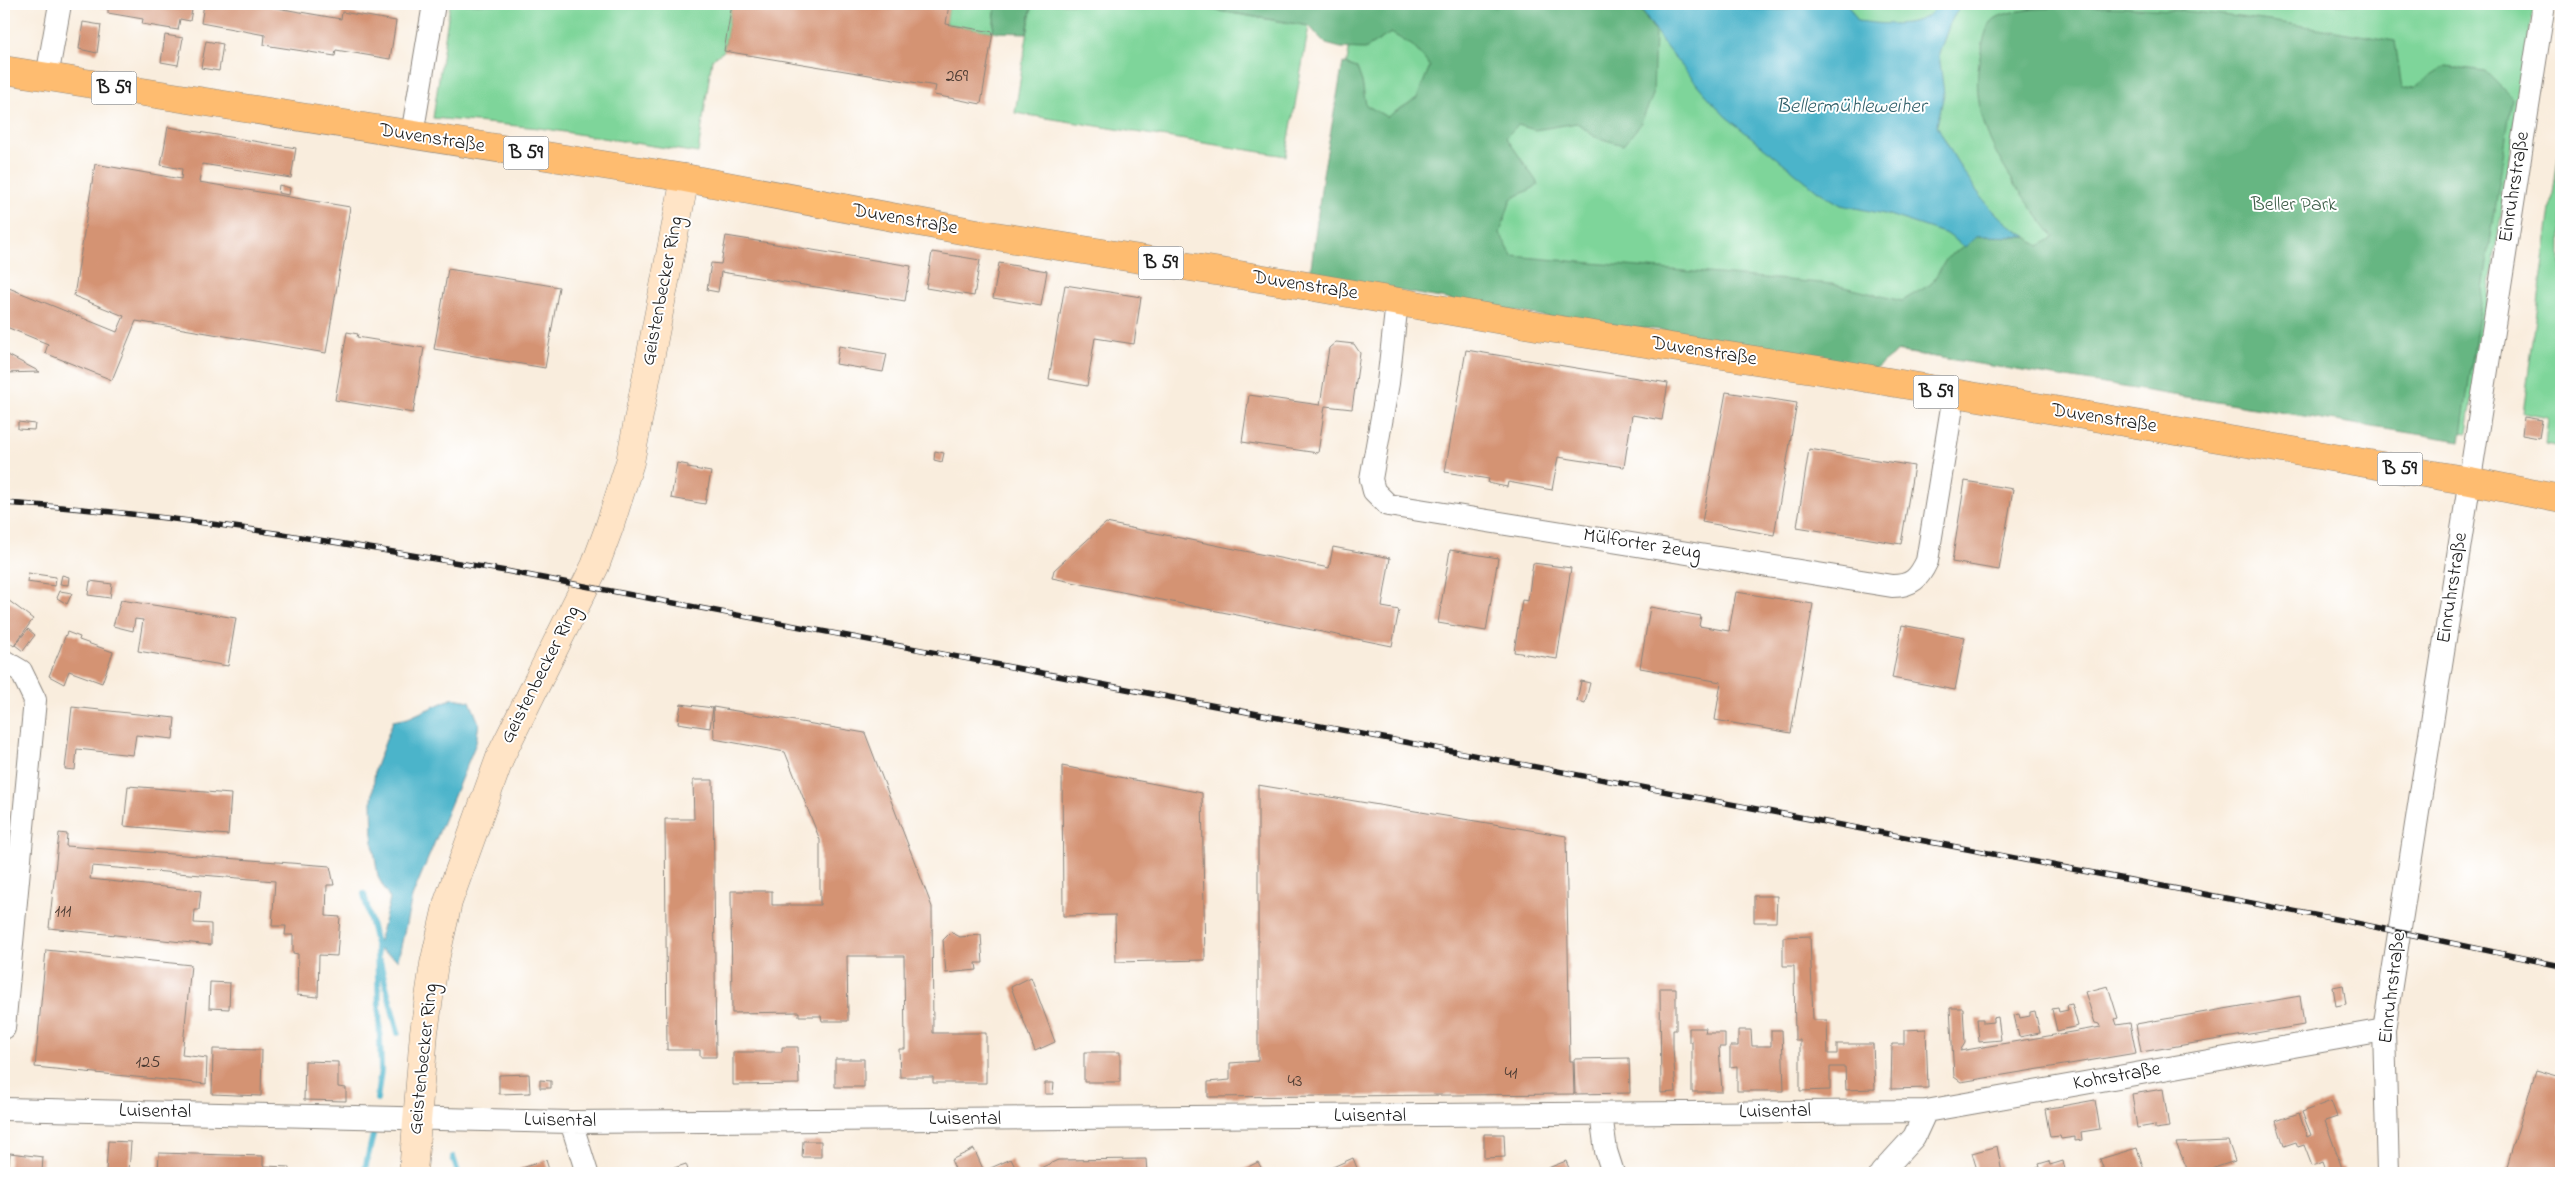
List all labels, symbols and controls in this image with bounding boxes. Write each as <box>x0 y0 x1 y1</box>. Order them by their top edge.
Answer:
house number: 269 <box>946 64 969 90</box>
road number: B 59 <box>92 72 136 105</box>
water label: Bellermühleweiher <box>1776 92 1929 122</box>
street label: Duvenstraße <box>376 116 487 162</box>
street label: Einruhrstraße <box>2492 129 2538 245</box>
road number: B 59 <box>504 136 548 170</box>
park label: Beller Park <box>2250 191 2337 220</box>
street label: Duvenstraße <box>849 196 960 244</box>
street label: Geistenbecker Ring <box>634 214 693 368</box>
road number: B 59 <box>1138 247 1184 280</box>
street label: Duvenstraße <box>1249 263 1360 309</box>
street label: Duvenstraße <box>1648 329 1759 375</box>
road number: B 59 <box>1914 376 1958 408</box>
street label: Duvenstraße <box>2048 396 2159 442</box>
road number: B 59 <box>2378 452 2422 486</box>
street label: Mülforter Zeug <box>1581 521 1703 570</box>
street label: Einruhrstraße <box>2430 530 2476 646</box>
street label: Geistenbecker Ring <box>494 601 589 750</box>
house number: 111 <box>54 899 72 925</box>
street label: Einruhrstraße <box>2372 931 2414 1045</box>
street label: Geistenbecker Ring <box>402 982 447 1136</box>
house number: 125 <box>136 1050 160 1076</box>
street label: Kohrstraße <box>2071 1055 2163 1099</box>
house number: 41 <box>1504 1061 1518 1087</box>
house number: 43 <box>1288 1069 1302 1095</box>
street label: Luisental <box>119 1097 191 1127</box>
street label: Luisental <box>1739 1097 1811 1127</box>
street label: Luisental <box>1334 1102 1406 1131</box>
street label: Luisental <box>929 1105 1001 1134</box>
street label: Luisental <box>524 1106 596 1136</box>

